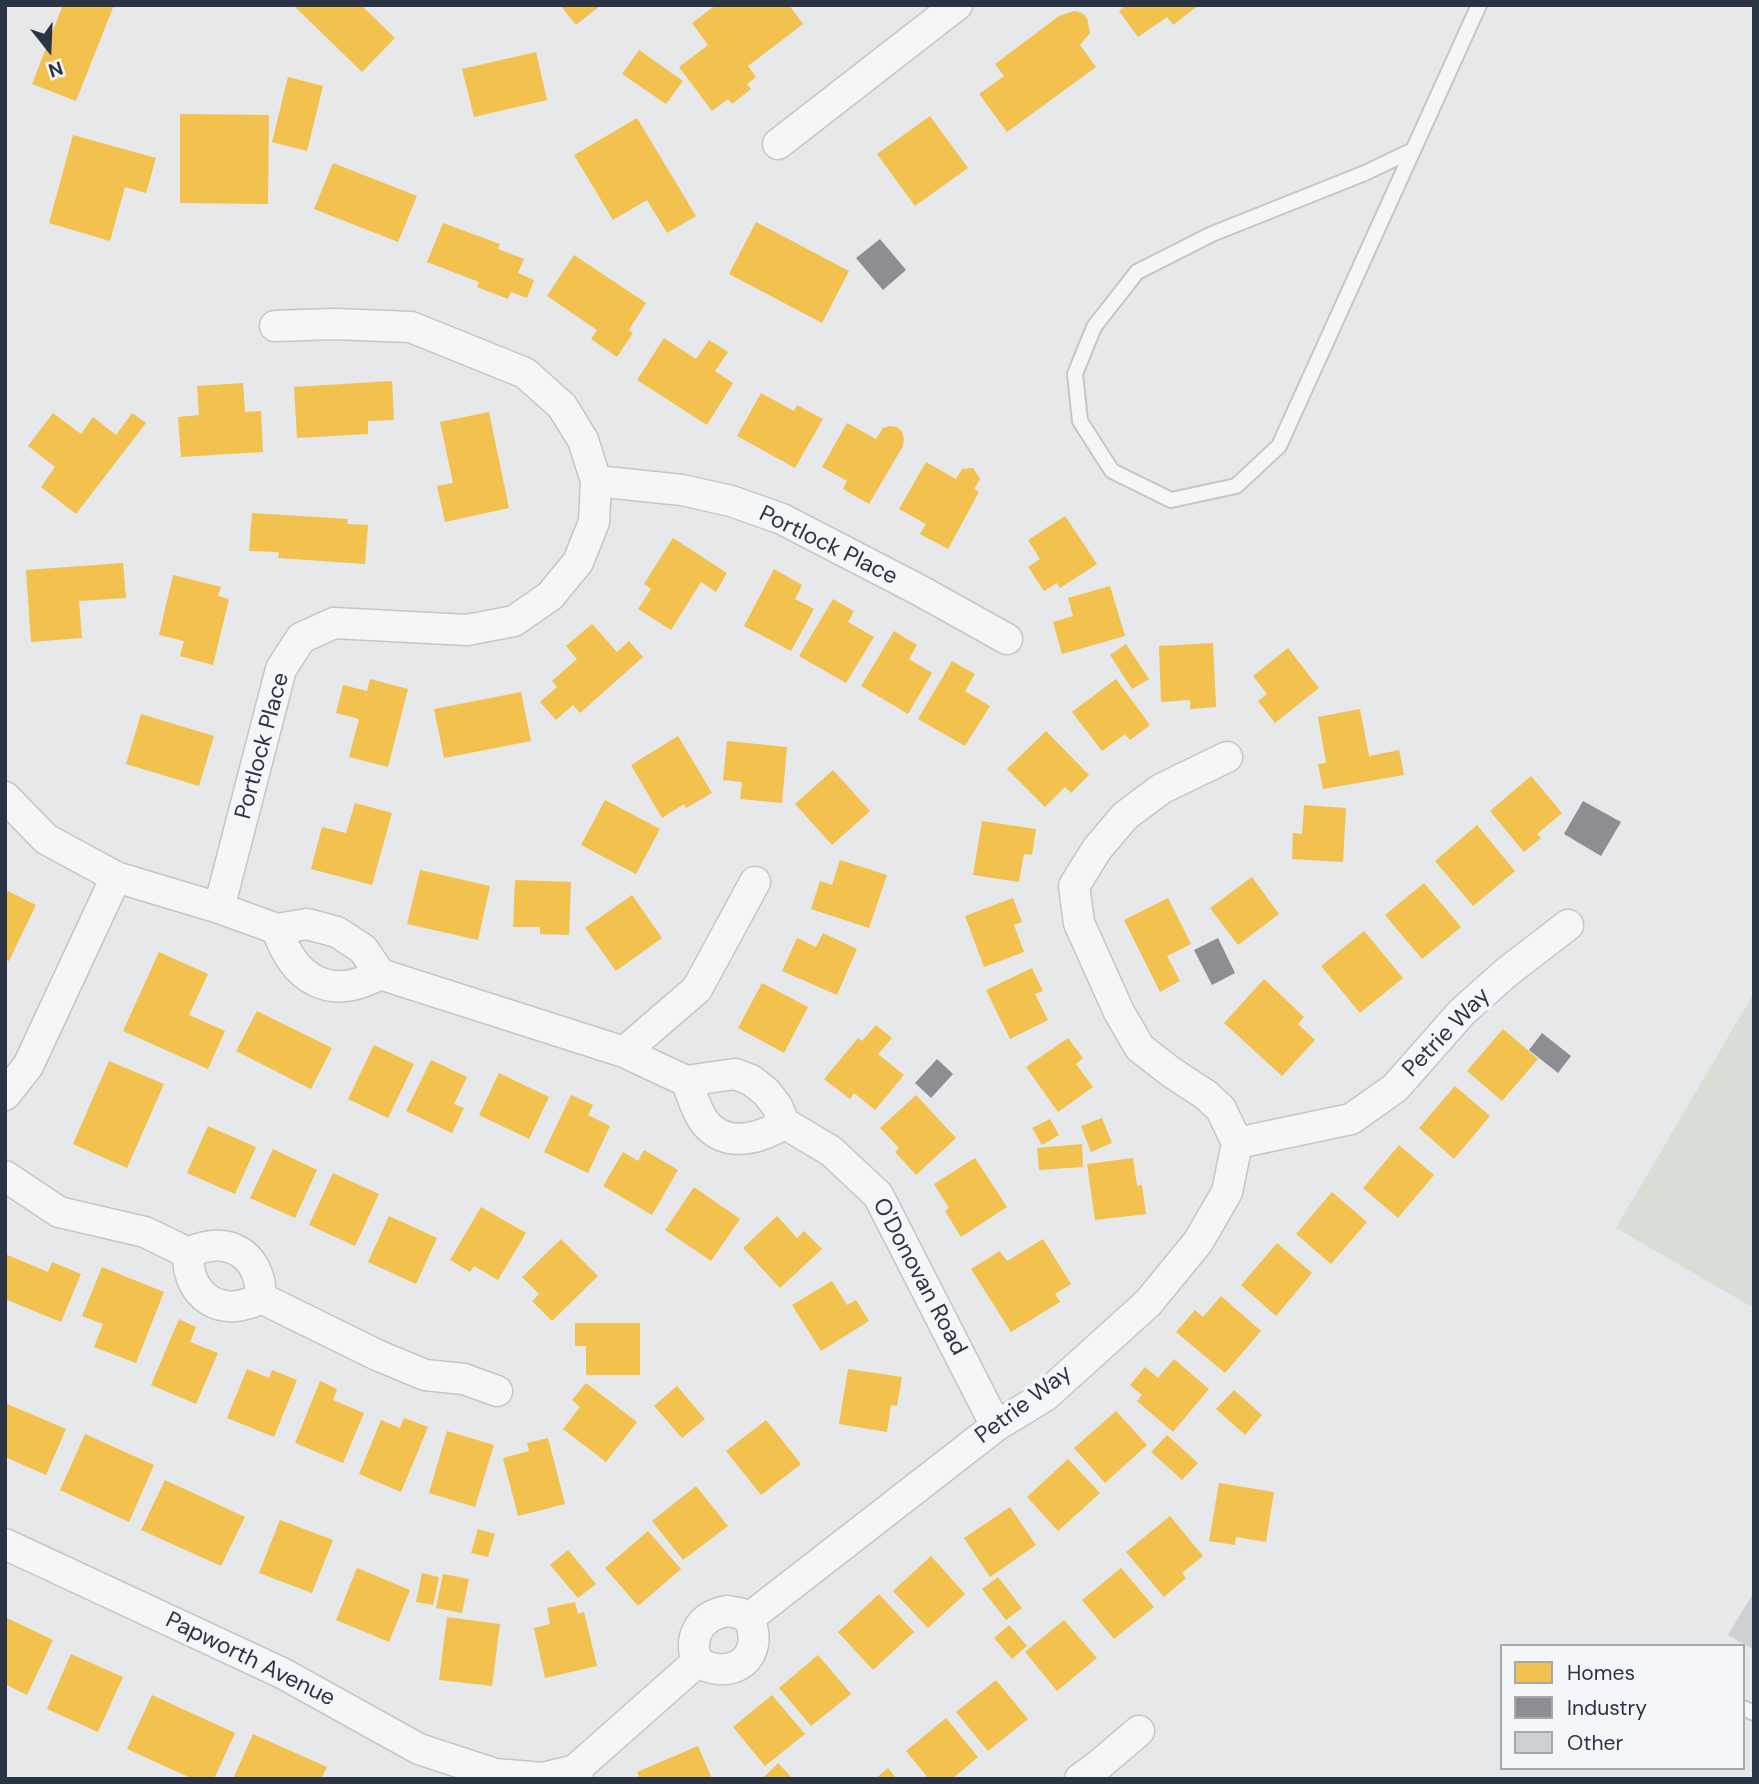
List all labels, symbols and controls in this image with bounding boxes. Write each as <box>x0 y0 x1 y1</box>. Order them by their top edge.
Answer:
north arrow <box>14 14 84 84</box>
text: N <box>45 55 66 83</box>
street label: Portlock Place <box>754 501 902 591</box>
street label: Portlock Place <box>230 670 296 822</box>
street label: Petrie Way <box>1398 983 1496 1083</box>
street label: O'Donovan Road <box>866 1194 972 1360</box>
street label: Petrie Way <box>970 1360 1078 1450</box>
street label: Papworth Avenue <box>161 1607 339 1713</box>
legend <box>1500 1644 1745 1770</box>
text: Homes <box>1567 1659 1635 1687</box>
text: Industry <box>1567 1694 1647 1722</box>
text: Other <box>1567 1729 1623 1757</box>

